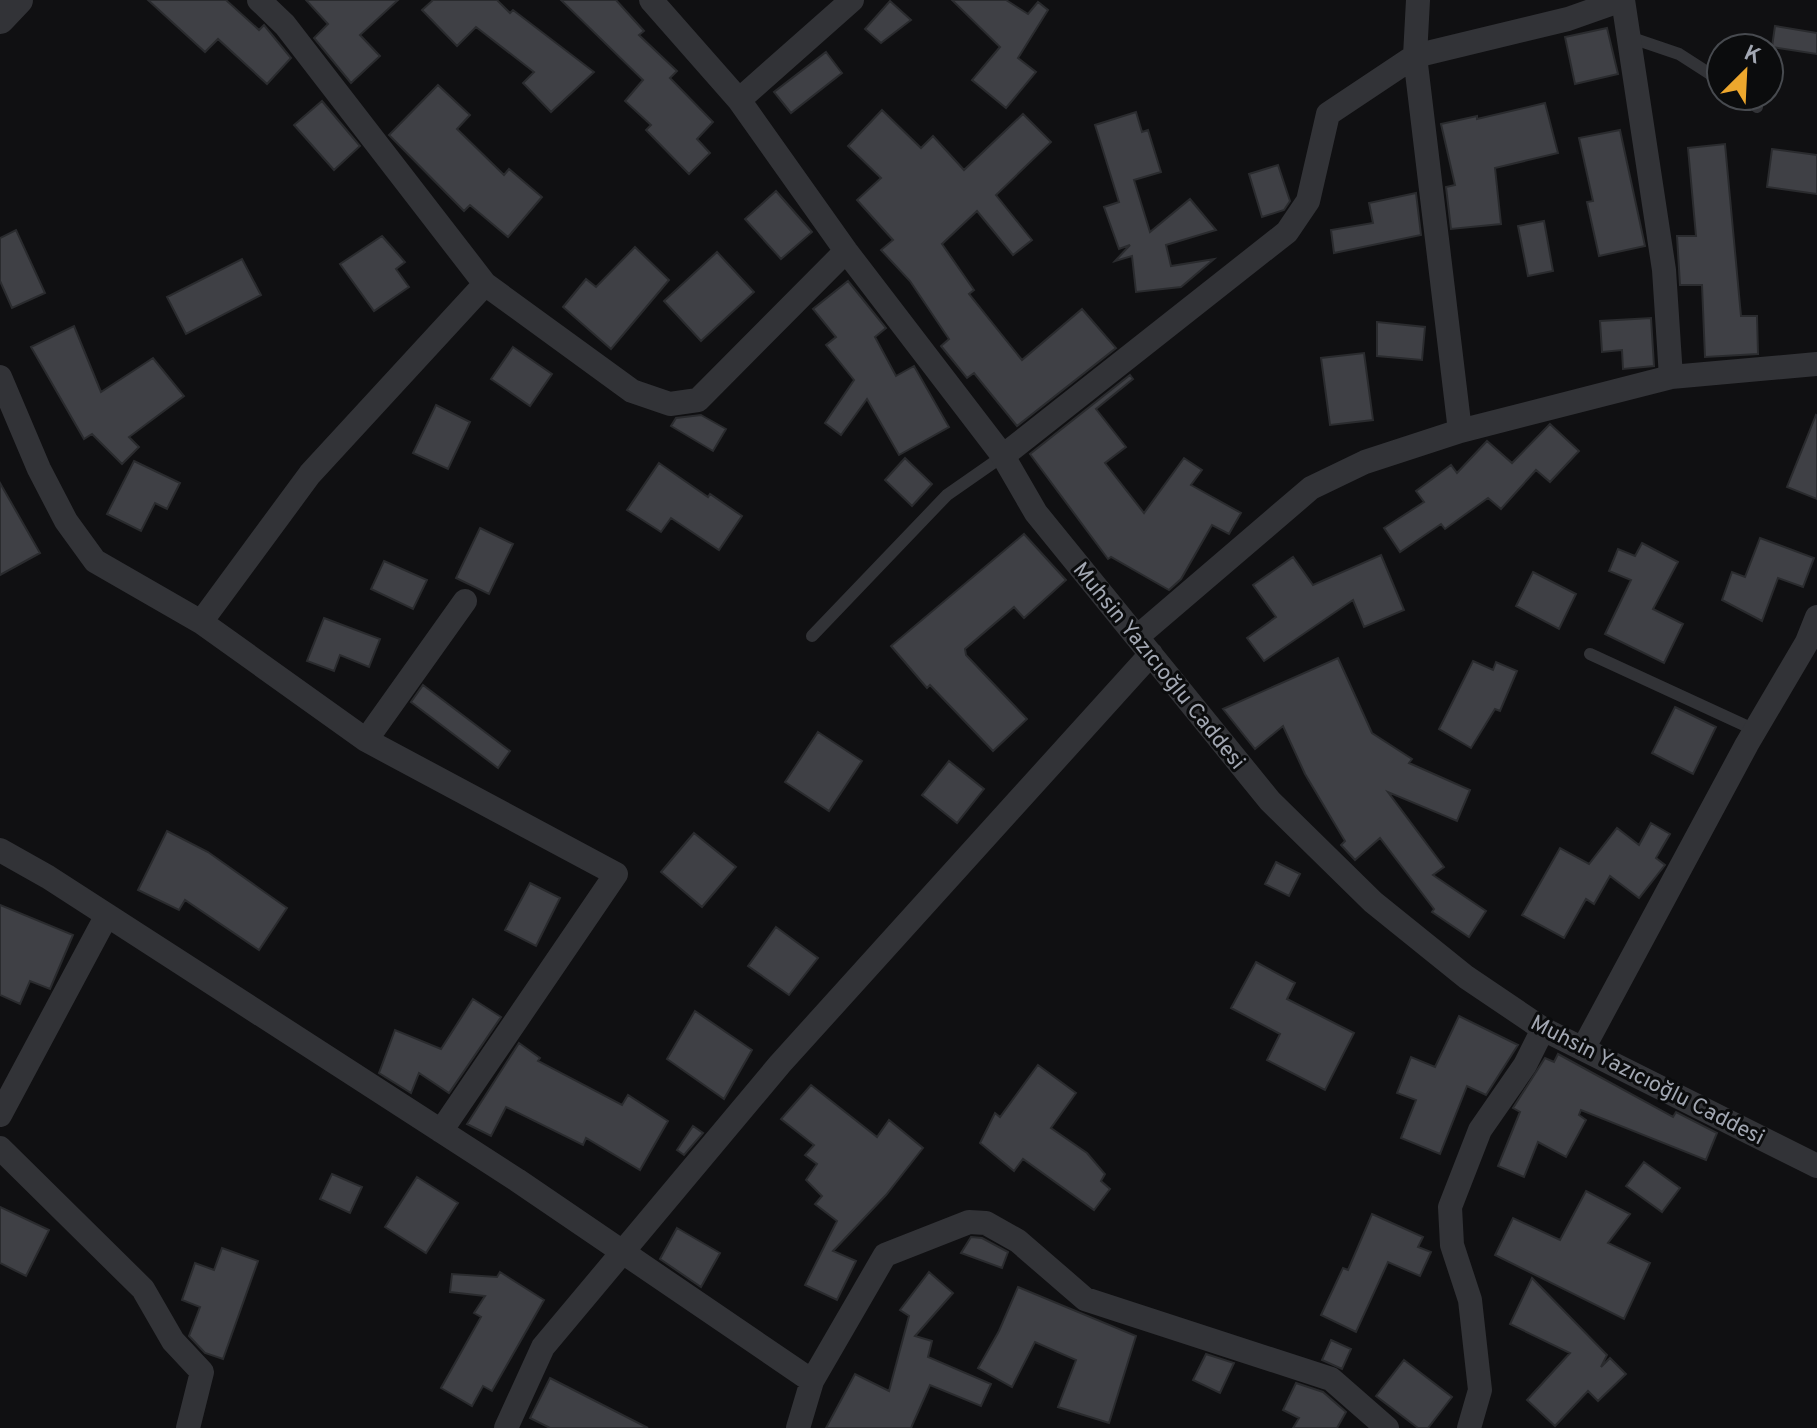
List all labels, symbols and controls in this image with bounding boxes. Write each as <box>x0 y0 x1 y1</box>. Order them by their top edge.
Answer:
north arrow <box>1705 32 1785 112</box>
text: K <box>1740 41 1765 72</box>
street label: Muhsin Yazıcıoğlu Caddesi <box>1066 557 1250 776</box>
street label: Muhsin Yazıcıoğlu Caddesi <box>1525 1010 1768 1152</box>

